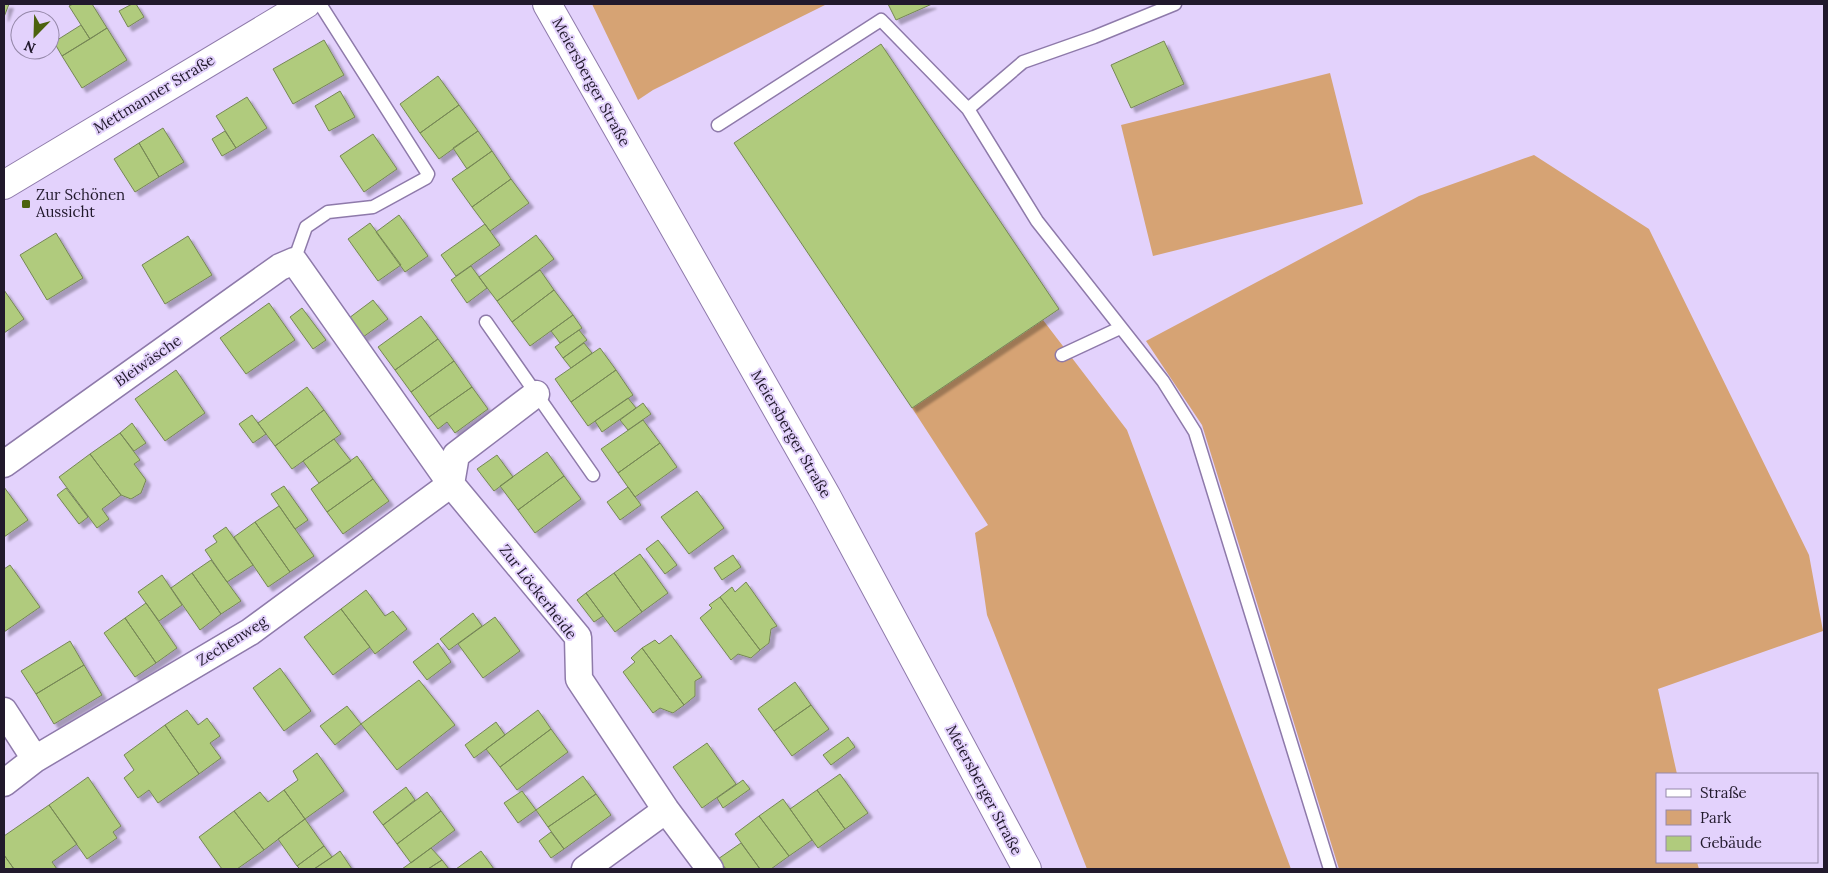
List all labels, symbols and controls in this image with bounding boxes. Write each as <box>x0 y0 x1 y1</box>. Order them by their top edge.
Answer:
north arrow <box>10 10 60 60</box>
street label: Meiersberger Straße <box>548 14 635 150</box>
text: N <box>21 36 38 57</box>
street label: Mettmanner Straße <box>90 50 218 137</box>
place label: Zur Schönen Aussicht <box>35 185 125 221</box>
marker: Zur Schönen Aussicht <box>20 198 32 210</box>
street label: Bleiwäsche <box>111 331 185 391</box>
street label: Meiersberger Straße <box>747 366 836 501</box>
street label: Zur Löckerheide <box>496 541 581 643</box>
street label: Zechenweg <box>193 611 271 670</box>
street label: Meiersberger Straße <box>942 722 1027 858</box>
legend <box>1656 773 1818 863</box>
text: Straße <box>1700 783 1747 802</box>
text: Park <box>1700 808 1731 827</box>
text: Gebäude <box>1700 833 1762 852</box>

